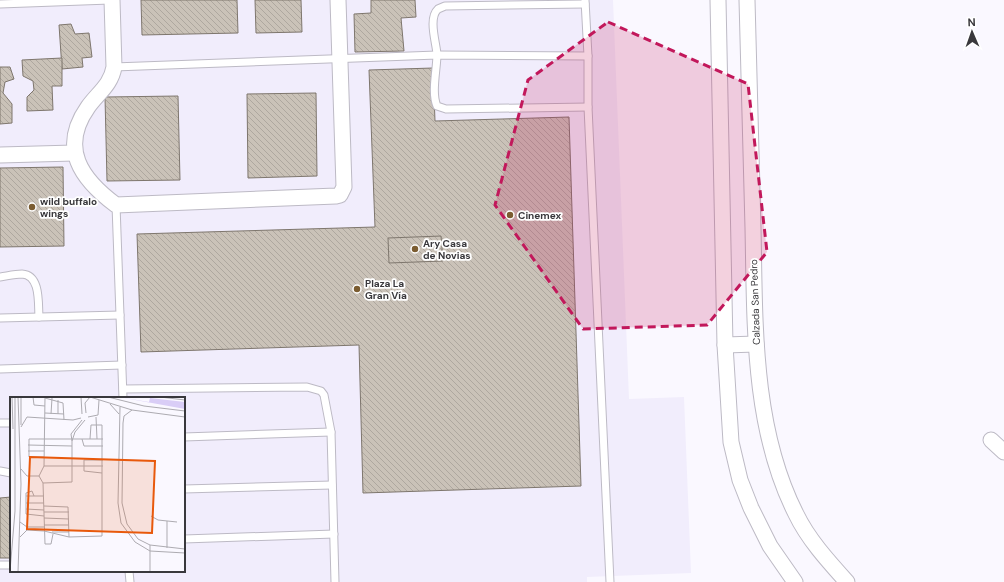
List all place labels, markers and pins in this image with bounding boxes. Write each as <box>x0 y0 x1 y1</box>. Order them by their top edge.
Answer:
place label: wild buffalo wings <box>40 195 97 220</box>
marker: wild buffalo wings <box>27 202 37 212</box>
place label: Cinemex <box>518 209 561 222</box>
marker: Cinemex <box>505 210 515 220</box>
place label: Ary Casa de Novias <box>423 237 471 262</box>
marker: Ary Casa de Novias <box>410 244 420 254</box>
place label: Plaza La Gran Vía <box>365 277 407 302</box>
marker: Plaza La Gran Vía <box>352 284 362 294</box>

